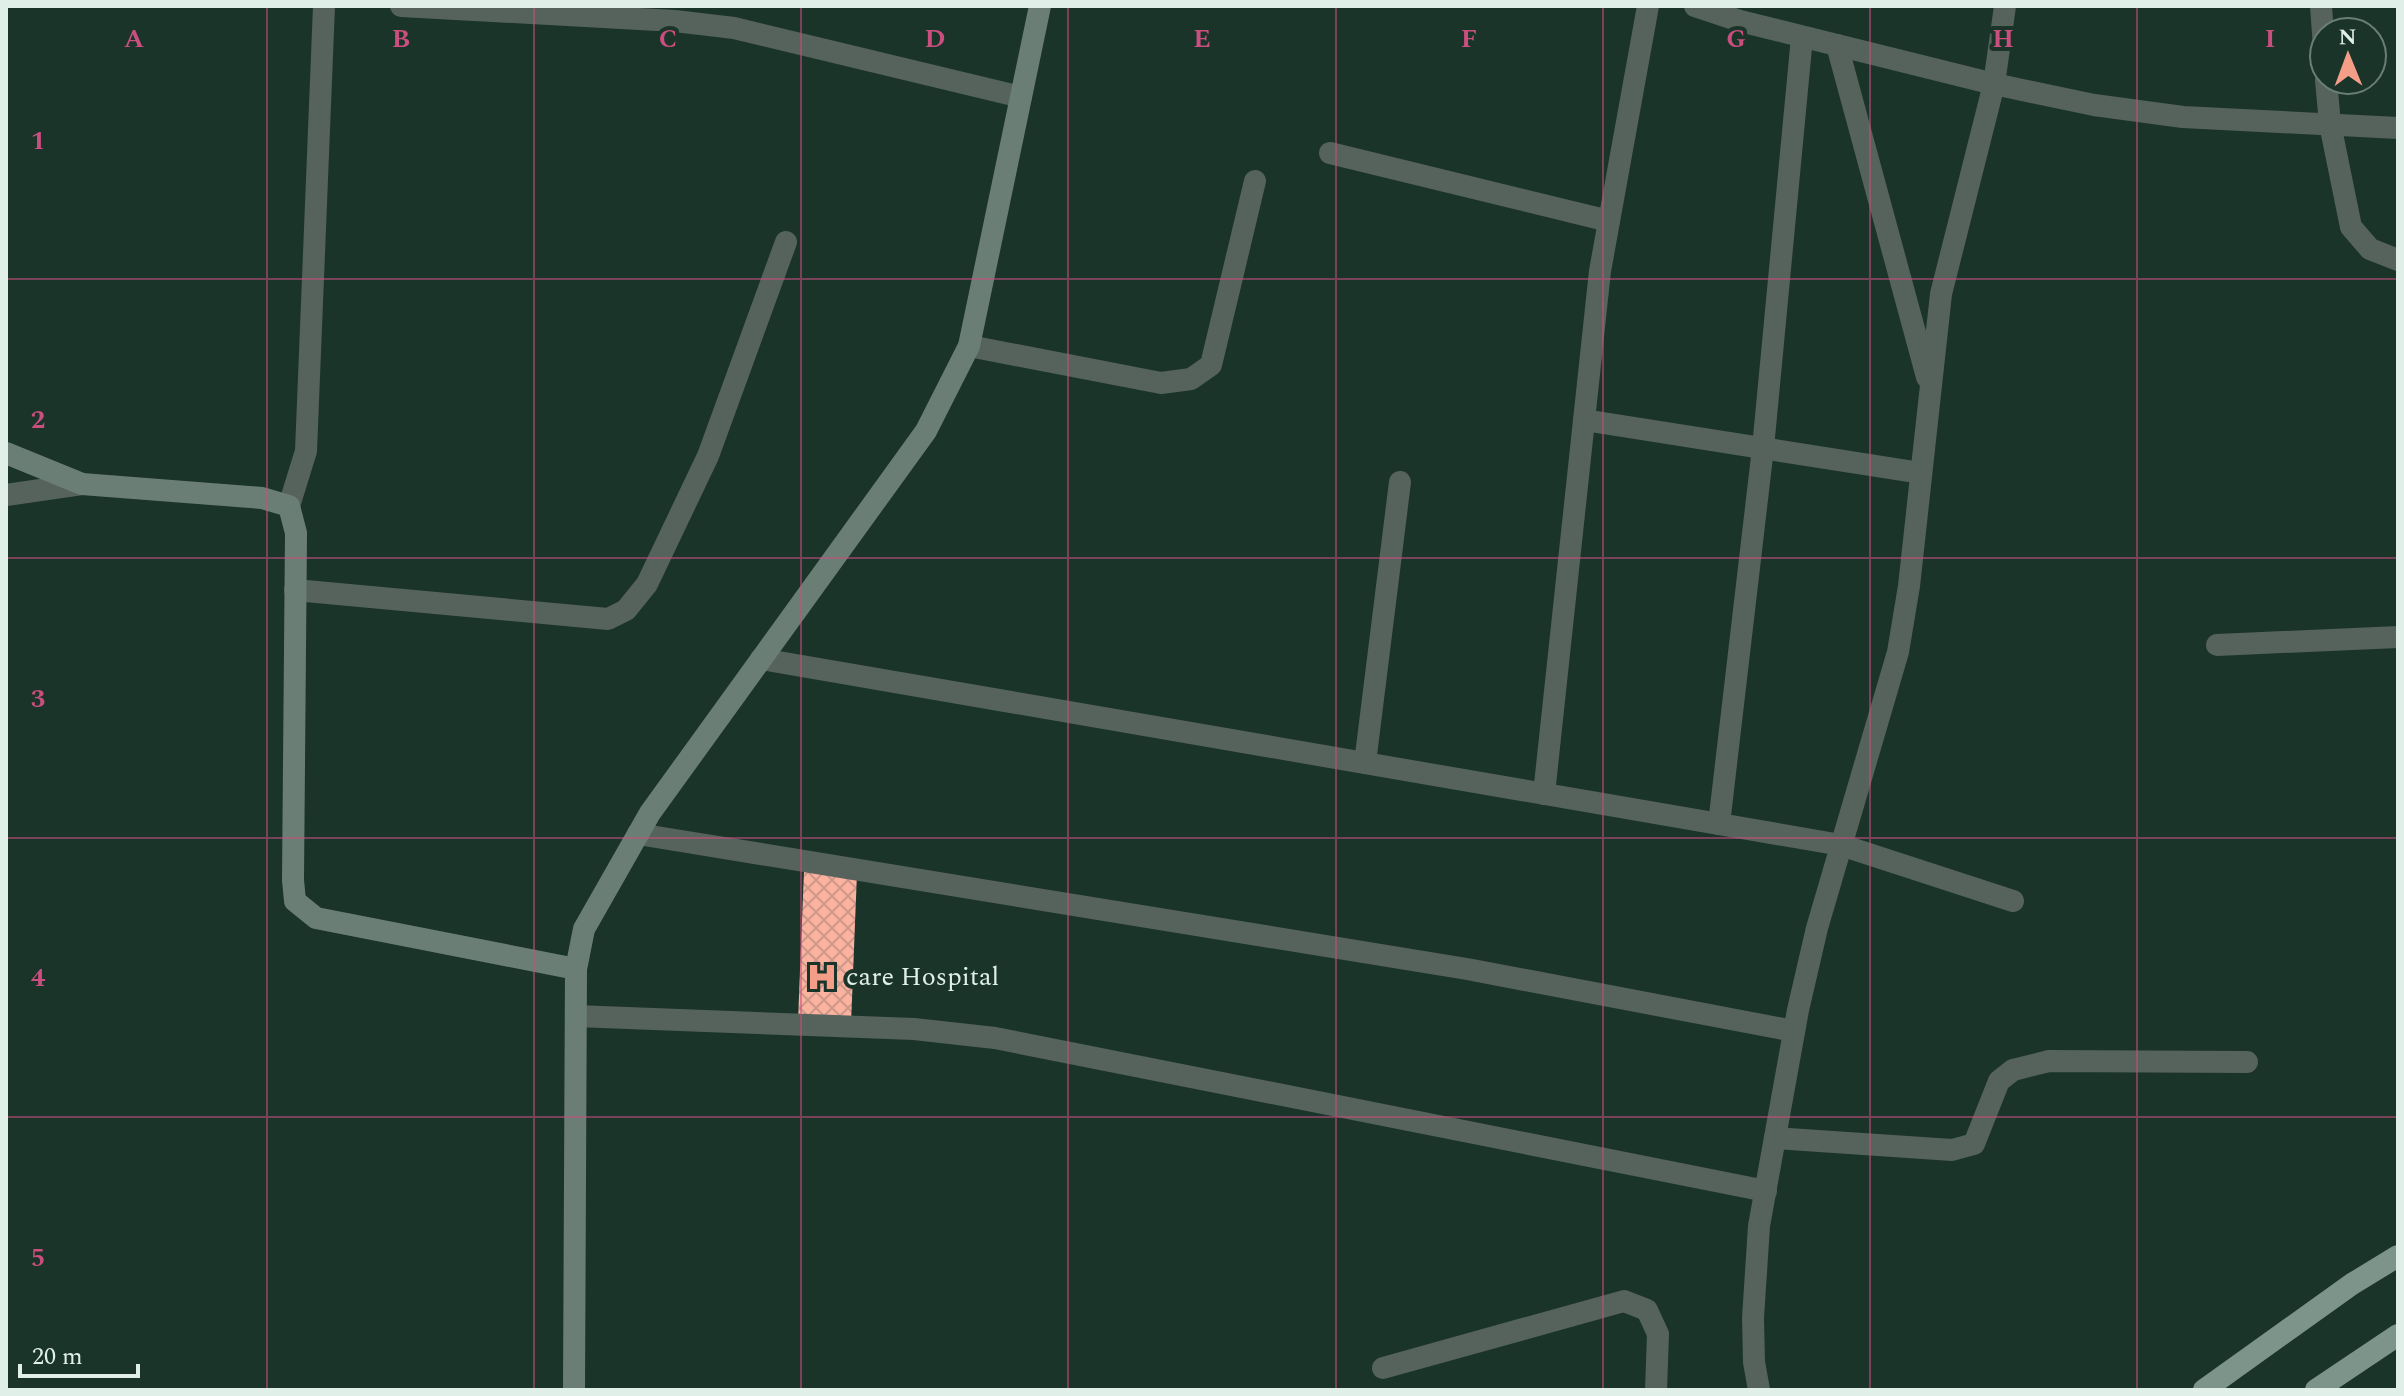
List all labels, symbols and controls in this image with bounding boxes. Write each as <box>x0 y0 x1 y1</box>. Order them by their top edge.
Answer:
north arrow <box>2308 16 2388 96</box>
text: A <box>124 19 144 59</box>
text: B <box>392 19 410 59</box>
text: C <box>659 19 677 59</box>
text: D <box>925 19 945 59</box>
text: E <box>1193 19 1211 59</box>
text: F <box>1461 19 1477 59</box>
text: G <box>1726 19 1746 59</box>
text: H <box>1992 19 2014 59</box>
text: I <box>2265 19 2275 59</box>
text: N <box>2338 21 2357 54</box>
text: 1 <box>31 121 45 161</box>
text: 2 <box>31 400 45 440</box>
text: 3 <box>31 679 45 719</box>
place label: care Hospital <box>846 957 999 997</box>
text: 4 <box>31 958 46 998</box>
hospital icon: care Hospital <box>805 960 839 994</box>
text: 5 <box>31 1238 45 1278</box>
scale bar <box>20 1328 138 1378</box>
text: 20 m <box>32 1339 83 1375</box>

